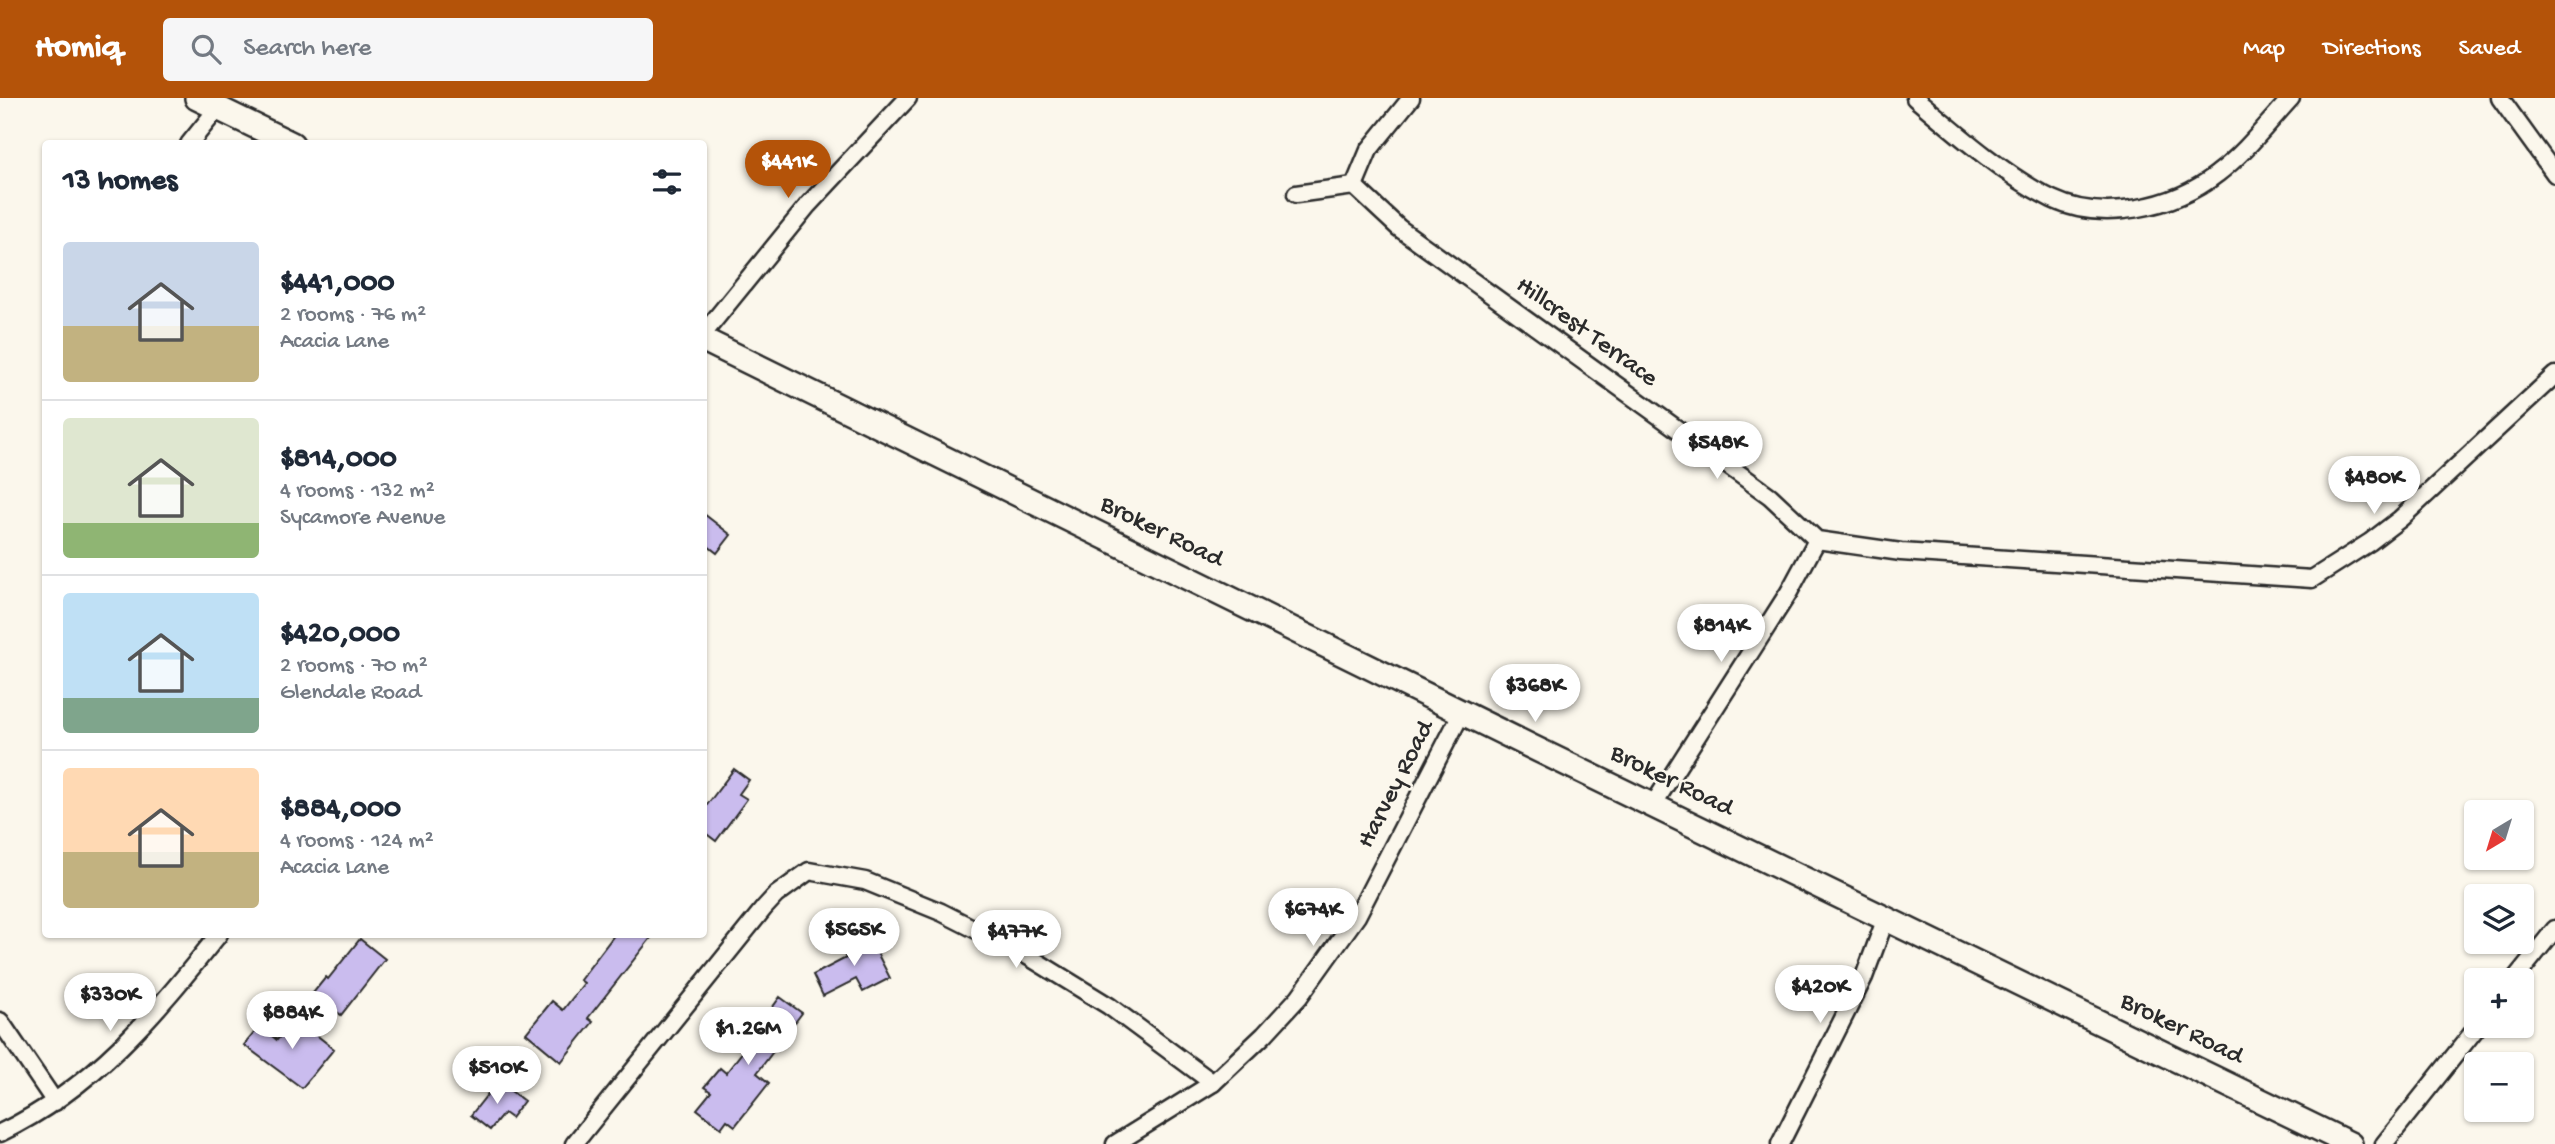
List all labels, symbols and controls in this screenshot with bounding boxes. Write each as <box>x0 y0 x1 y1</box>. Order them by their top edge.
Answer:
search box <box>163 18 653 81</box>
text: Homiq <box>35 30 121 68</box>
icon: search <box>187 30 225 68</box>
text: Search here <box>243 34 371 65</box>
text: Map <box>2243 35 2285 64</box>
text: Directions <box>2323 35 2421 64</box>
text: Saved <box>2459 35 2520 64</box>
pin: $441K <box>739 140 837 200</box>
text: $441K <box>761 149 815 176</box>
icon: filters <box>648 163 686 201</box>
text: 13 homes <box>63 165 177 200</box>
text: $441,000 <box>280 267 395 302</box>
icon: home <box>119 270 203 354</box>
street label: Hillcrest Terrace <box>1509 271 1664 395</box>
text: 2 rooms · 76 m² <box>280 302 426 329</box>
text: Acacia Lane <box>280 329 389 356</box>
pin: $548K <box>1668 422 1766 481</box>
text: $548K <box>1688 430 1746 457</box>
text: $814,000 <box>280 443 397 478</box>
icon: home <box>119 446 203 530</box>
pin: $480K <box>2325 456 2423 516</box>
text: $480K <box>2344 465 2404 492</box>
text: 4 rooms · 132 m² <box>280 478 435 505</box>
street label: Broker Road <box>1093 489 1229 577</box>
text: Sycamore Avenue <box>280 505 445 532</box>
pin: $814K <box>1672 604 1770 664</box>
text: $814K <box>1693 613 1749 640</box>
text: $420,000 <box>280 618 400 653</box>
icon: home <box>119 621 203 705</box>
text: 2 rooms · 70 m² <box>280 653 428 680</box>
pin: $368K <box>1486 664 1584 724</box>
text: $368K <box>1505 673 1565 700</box>
text: Glendale Road <box>280 680 421 707</box>
street label: Harvey Road <box>1352 714 1443 854</box>
street label: Broker Road <box>1603 738 1739 826</box>
text: $884,000 <box>280 793 401 828</box>
icon: home <box>119 796 203 880</box>
north arrow <box>2464 800 2534 870</box>
map controls <box>2464 800 2534 1122</box>
text: 4 rooms · 124 m² <box>280 828 434 855</box>
text: Acacia Lane <box>280 855 389 882</box>
button: layers <box>2464 884 2534 954</box>
pin: $674K <box>1264 888 1362 948</box>
text: $674K <box>1284 897 1342 924</box>
pin: $565K <box>805 908 903 968</box>
pin: $477K <box>967 910 1065 970</box>
text: $565K <box>825 917 883 944</box>
text: $477K <box>987 919 1045 946</box>
pin: $420K <box>1771 965 1869 1025</box>
button: + <box>2464 968 2534 1038</box>
pin: $330K <box>61 974 159 1033</box>
text: $420K <box>1791 974 1849 1001</box>
text: $330K <box>80 982 140 1009</box>
street label: Broker Road <box>2113 986 2249 1074</box>
pin: $884K <box>243 992 341 1051</box>
text: $884K <box>262 1000 322 1027</box>
pin: $1.26M <box>691 1007 805 1067</box>
text: $1.26M <box>715 1016 781 1043</box>
pin: $510K <box>448 1046 546 1106</box>
button: − <box>2464 1052 2534 1122</box>
text: $510K <box>468 1055 526 1082</box>

